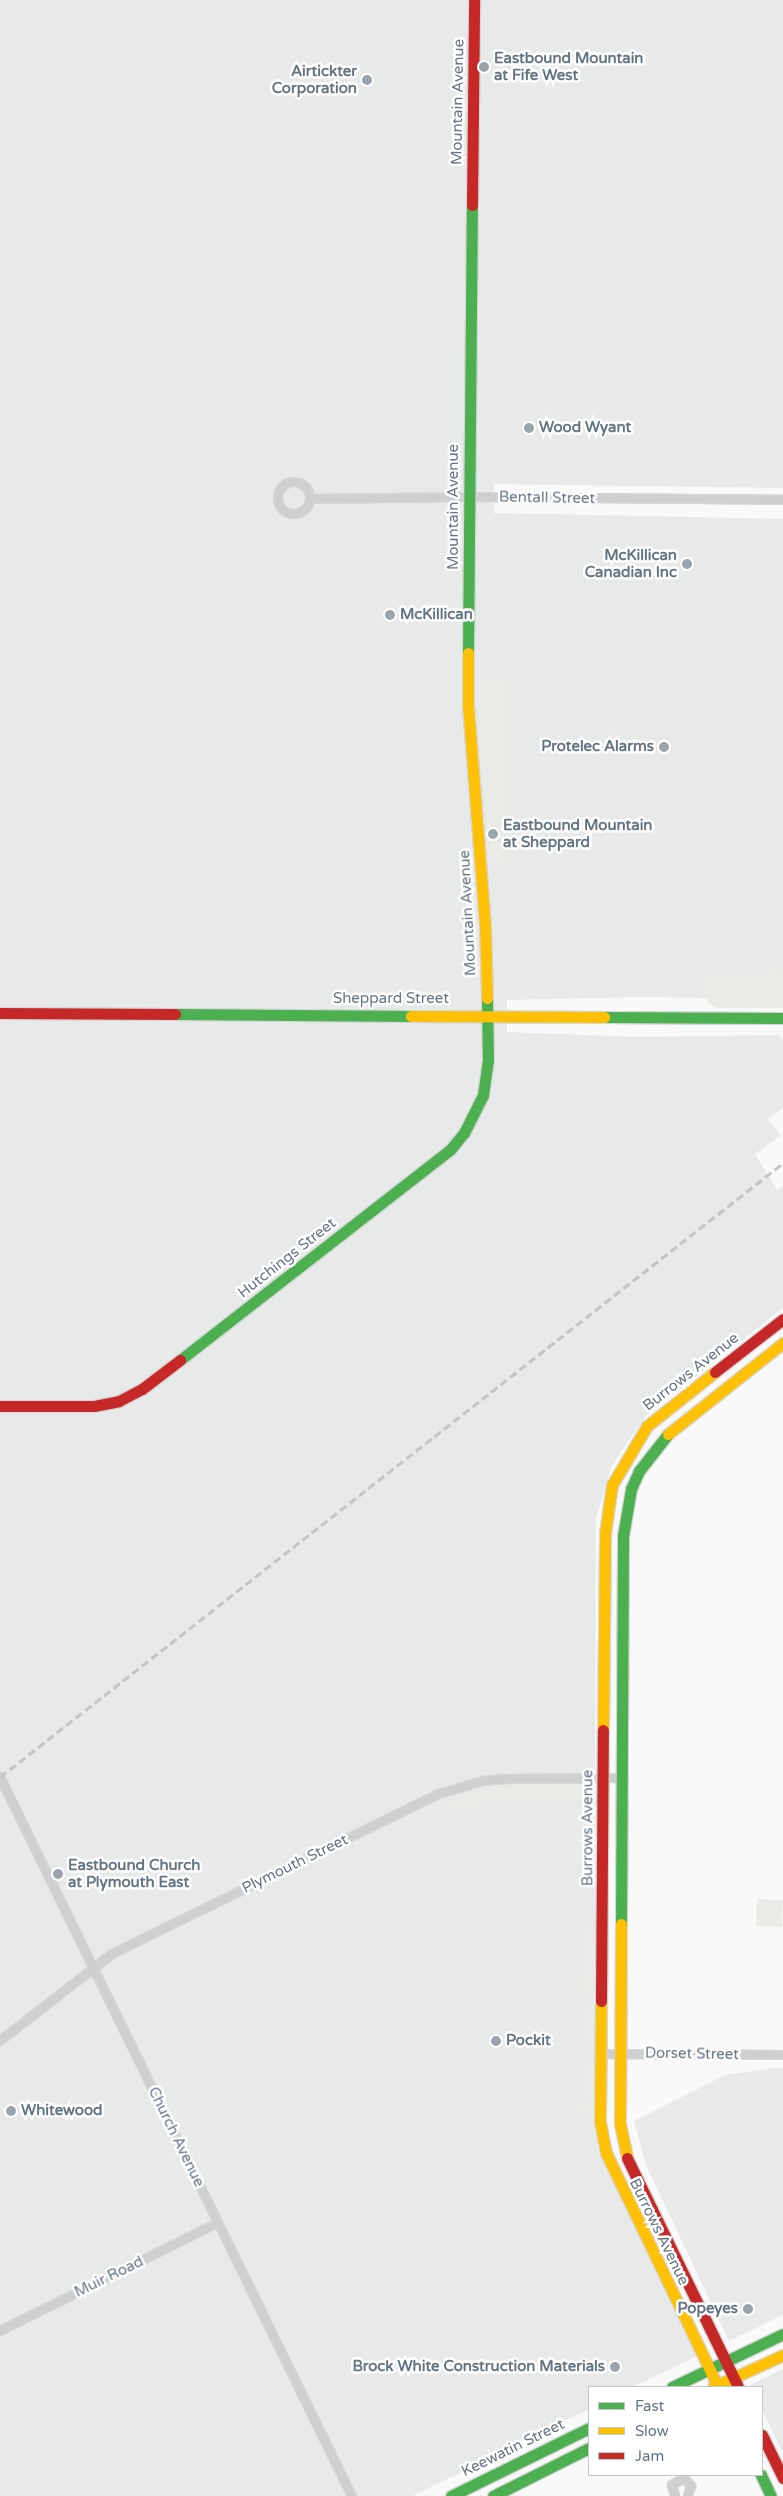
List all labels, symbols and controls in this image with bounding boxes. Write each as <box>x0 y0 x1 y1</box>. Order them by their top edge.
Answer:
street label: Mountain Avenue <box>448 39 468 165</box>
place label: Eastbound Mountain at Fife West <box>494 49 644 84</box>
marker: Eastbound Mountain at Fife West <box>478 61 490 73</box>
place label: Airtickter Corporation <box>272 62 357 97</box>
marker: Airtickter Corporation <box>361 74 373 86</box>
place label: Wood Wyant <box>539 419 631 437</box>
marker: Wood Wyant <box>523 422 535 434</box>
street label: Mountain Avenue <box>445 444 463 570</box>
street label: Bentall Street <box>499 488 595 508</box>
place label: McKillican Canadian Inc <box>585 546 677 581</box>
marker: McKillican Canadian Inc <box>681 558 693 570</box>
place label: McKillican <box>400 606 473 624</box>
marker: McKillican <box>384 609 396 621</box>
place label: Protelec Alarms <box>541 738 654 756</box>
marker: Protelec Alarms <box>658 741 670 753</box>
place label: Eastbound Mountain at Sheppard <box>503 816 653 851</box>
marker: Eastbound Mountain at Sheppard <box>487 828 499 840</box>
street label: Mountain Avenue <box>456 850 480 976</box>
street label: Sheppard Street <box>333 990 449 1008</box>
street label: Hutchings Street <box>234 1214 340 1302</box>
street label: Burrows Avenue <box>640 1329 742 1415</box>
street label: Burrows Avenue <box>579 1770 597 1886</box>
street label: Plymouth Street <box>239 1831 351 1897</box>
place label: Eastbound Church at Plymouth East <box>68 1856 200 1891</box>
marker: Eastbound Church at Plymouth East <box>52 1868 64 1880</box>
place label: Pockit <box>506 2032 551 2050</box>
marker: Pockit <box>490 2035 502 2047</box>
street label: Dorset Street <box>645 2044 739 2064</box>
street label: Church Avenue <box>144 2084 208 2190</box>
place label: Whitewood <box>21 2102 103 2120</box>
marker: Whitewood <box>5 2105 17 2117</box>
street label: Burrows Avenue <box>625 2176 693 2288</box>
street label: Muir Road <box>72 2253 146 2301</box>
place label: Popeyes <box>677 2300 738 2318</box>
marker: Popeyes <box>742 2303 754 2315</box>
place label: Brock White Construction Materials <box>352 2358 605 2376</box>
marker: Brock White Construction Materials <box>609 2361 621 2373</box>
legend <box>588 2386 763 2476</box>
text: Fast <box>635 2397 664 2415</box>
street label: Keewatin Street <box>459 2415 567 2481</box>
text: Slow <box>635 2422 669 2440</box>
text: Jam <box>635 2447 664 2465</box>

